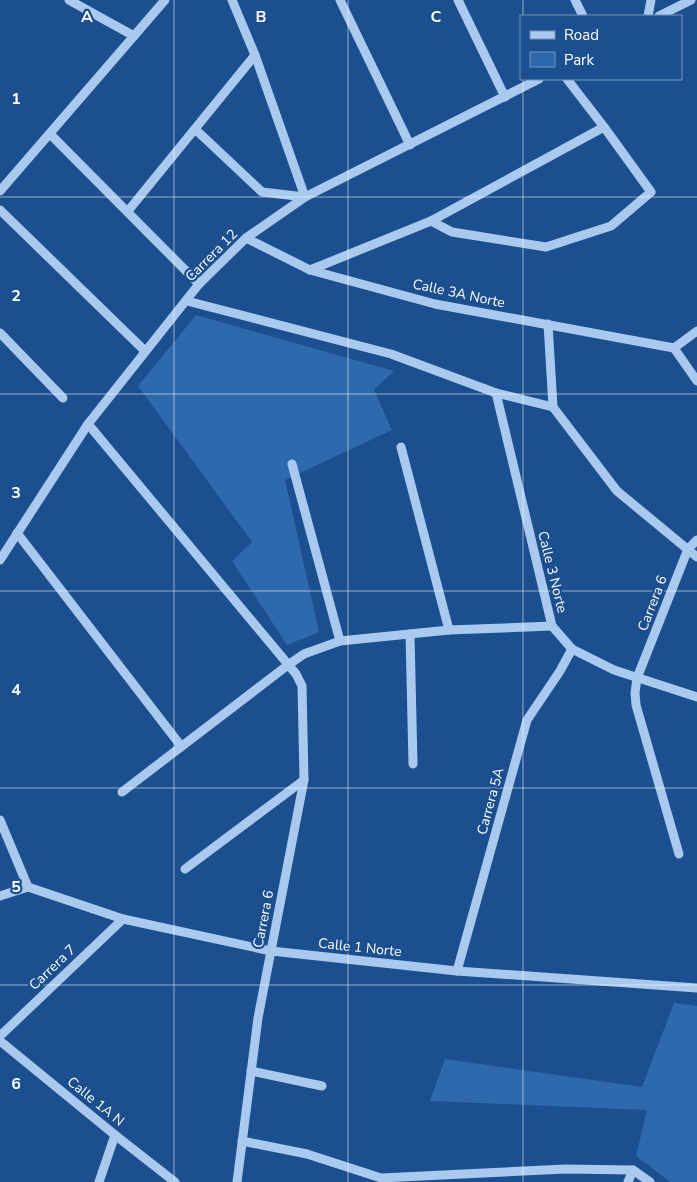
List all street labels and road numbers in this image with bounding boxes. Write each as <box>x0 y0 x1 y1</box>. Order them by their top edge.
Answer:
street label: Carrera 12 <box>181 225 242 286</box>
street label: Calle 3A Norte <box>411 274 507 313</box>
street label: Calle 3 Norte <box>533 529 572 615</box>
street label: Carrera 6 <box>633 573 672 634</box>
street label: Carrera 5A <box>472 766 509 837</box>
street label: Carrera 6 <box>249 889 278 950</box>
street label: Calle 1 Norte <box>317 934 403 961</box>
street label: Carrera 7 <box>25 940 80 994</box>
street label: Calle 1A N <box>63 1072 128 1130</box>

